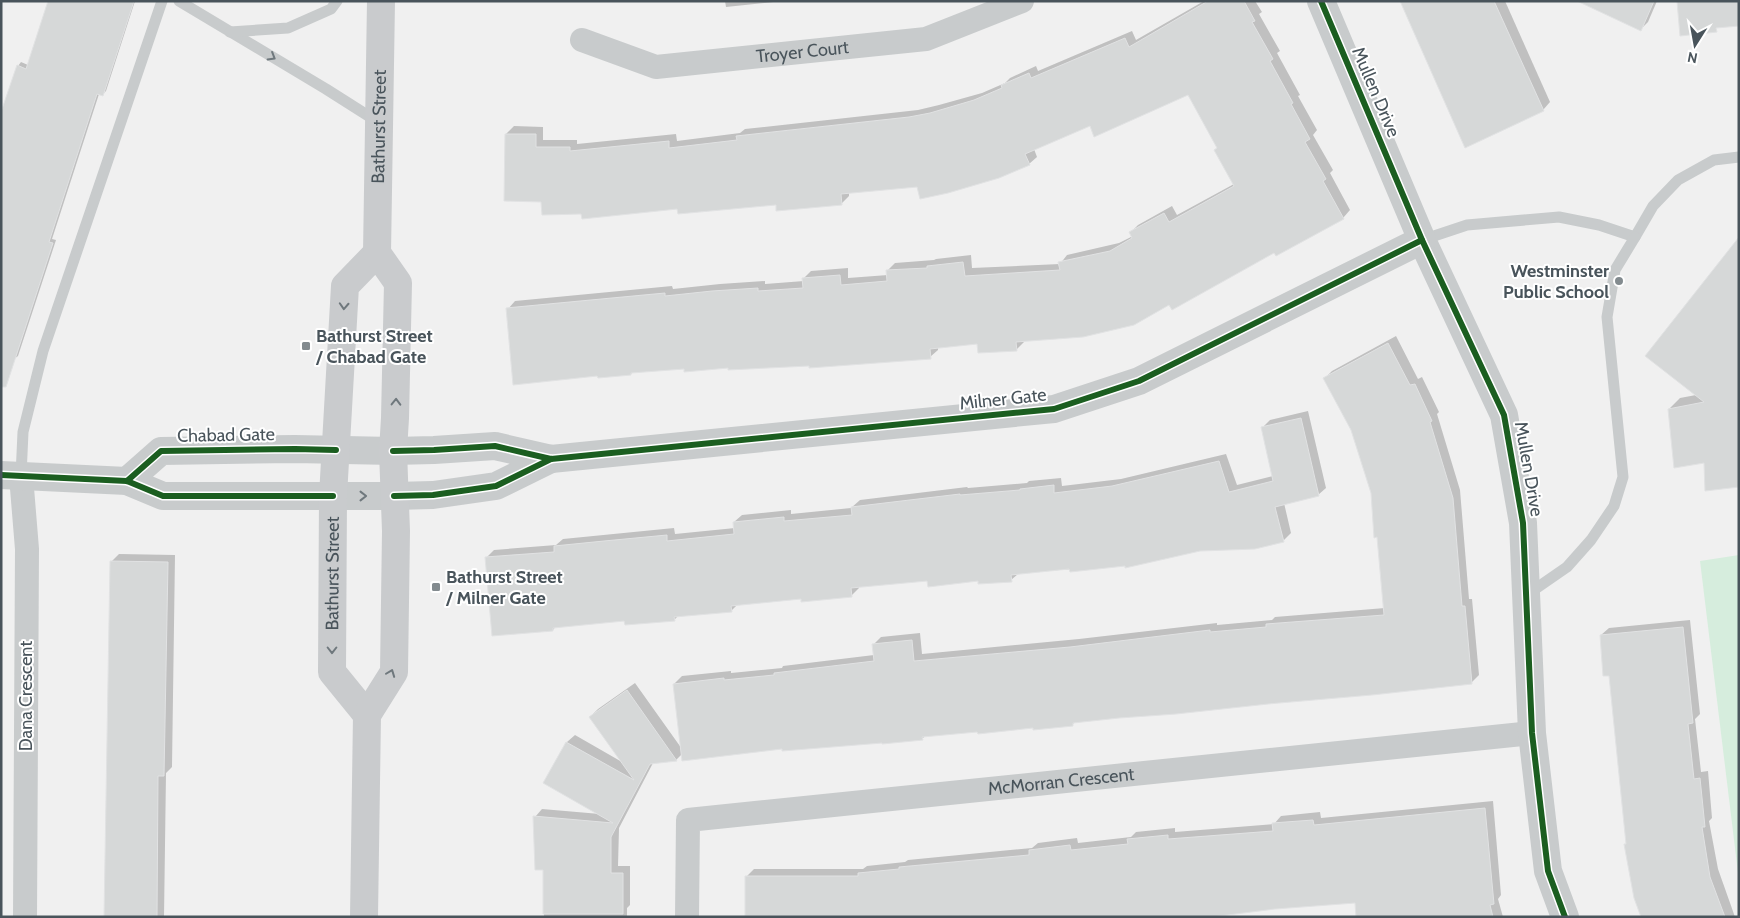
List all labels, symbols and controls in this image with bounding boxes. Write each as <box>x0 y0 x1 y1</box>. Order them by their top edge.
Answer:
north arrow <box>1670 20 1720 70</box>
street label: Troyer Court <box>755 36 850 68</box>
street label: Mullen Drive <box>1347 44 1405 140</box>
text: N <box>1686 48 1699 68</box>
one-way arrow <box>266 50 275 60</box>
street label: Bathurst Street <box>367 69 391 184</box>
place label: Westminster Public School <box>1503 260 1609 303</box>
marker: Westminster Public School <box>1613 275 1625 287</box>
one-way arrow <box>338 302 349 310</box>
place label: Bathurst Street / Chabad Gate <box>315 325 433 368</box>
marker: Bathurst Street / Chabad Gate <box>300 340 312 352</box>
street label: Milner Gate <box>958 383 1048 415</box>
one-way arrow <box>390 398 401 406</box>
street label: Mullen Drive <box>1510 420 1548 518</box>
street label: Chabad Gate <box>177 423 275 447</box>
one-way arrow <box>360 491 368 501</box>
street label: Bathurst Street <box>321 516 344 631</box>
place label: Bathurst Street / Milner Gate <box>445 566 563 609</box>
marker: Bathurst Street / Milner Gate <box>430 581 442 593</box>
street label: Dana Crescent <box>15 641 37 751</box>
one-way arrow <box>327 646 337 654</box>
one-way arrow <box>385 669 395 678</box>
street label: McMorran Crescent <box>987 763 1135 800</box>

